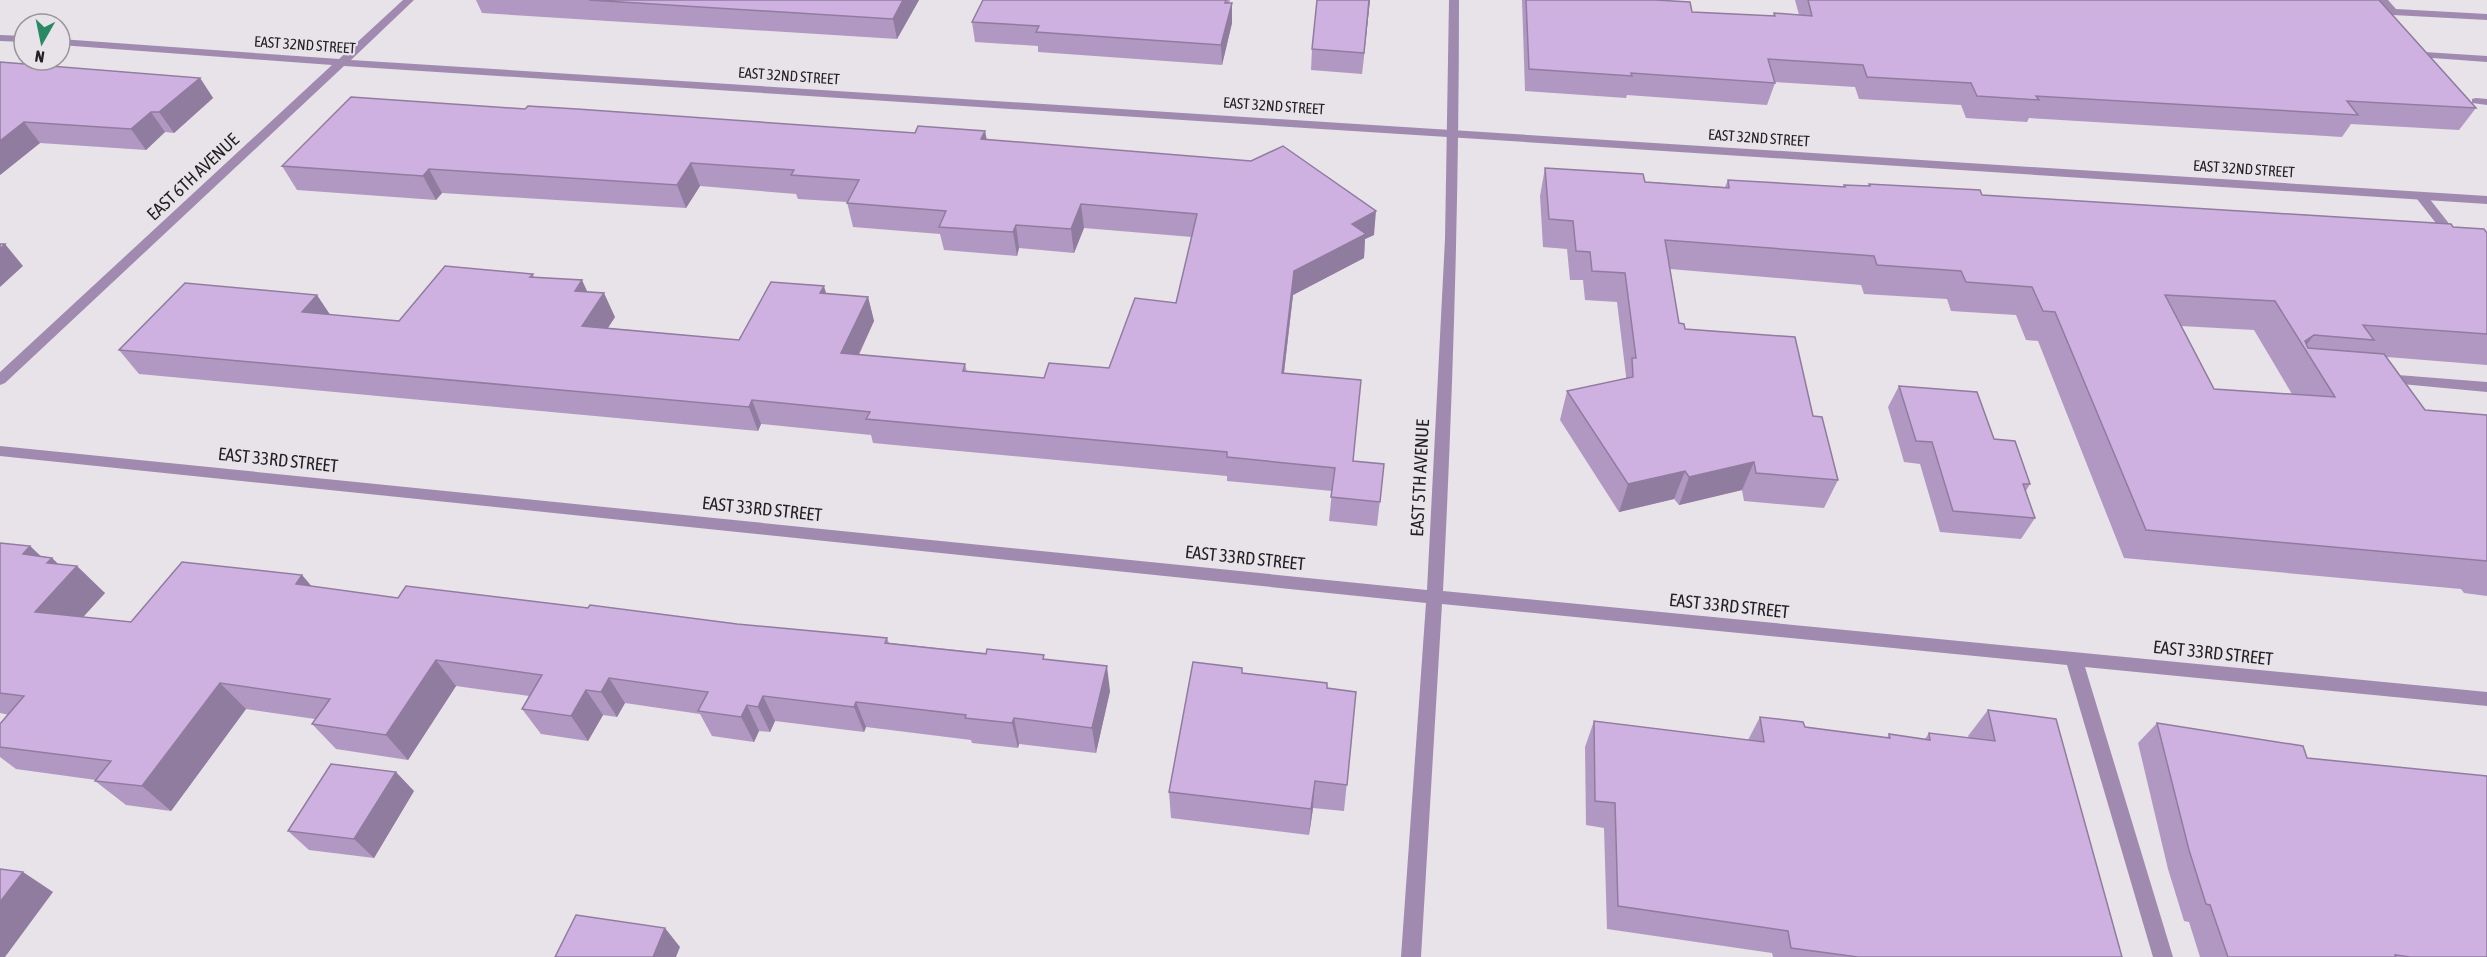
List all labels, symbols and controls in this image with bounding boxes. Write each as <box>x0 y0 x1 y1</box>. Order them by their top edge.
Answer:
north arrow <box>12 12 72 72</box>
street label: EAST 32ND STREET <box>254 32 357 57</box>
text: N <box>34 47 46 66</box>
street label: EAST 32ND STREET <box>738 63 841 88</box>
street label: EAST 32ND STREET <box>1223 93 1326 118</box>
street label: EAST 32ND STREET <box>1708 125 1811 150</box>
street label: EAST 6TH AVENUE <box>143 129 243 224</box>
street label: EAST 32ND STREET <box>2193 156 2296 181</box>
street label: EAST 5TH AVENUE <box>1406 418 1433 537</box>
street label: EAST 33RD STREET <box>217 443 339 476</box>
street label: EAST 33RD STREET <box>701 492 823 525</box>
street label: EAST 33RD STREET <box>1184 541 1306 574</box>
street label: EAST 33RD STREET <box>1668 589 1790 622</box>
street label: EAST 33RD STREET <box>2152 636 2274 669</box>

